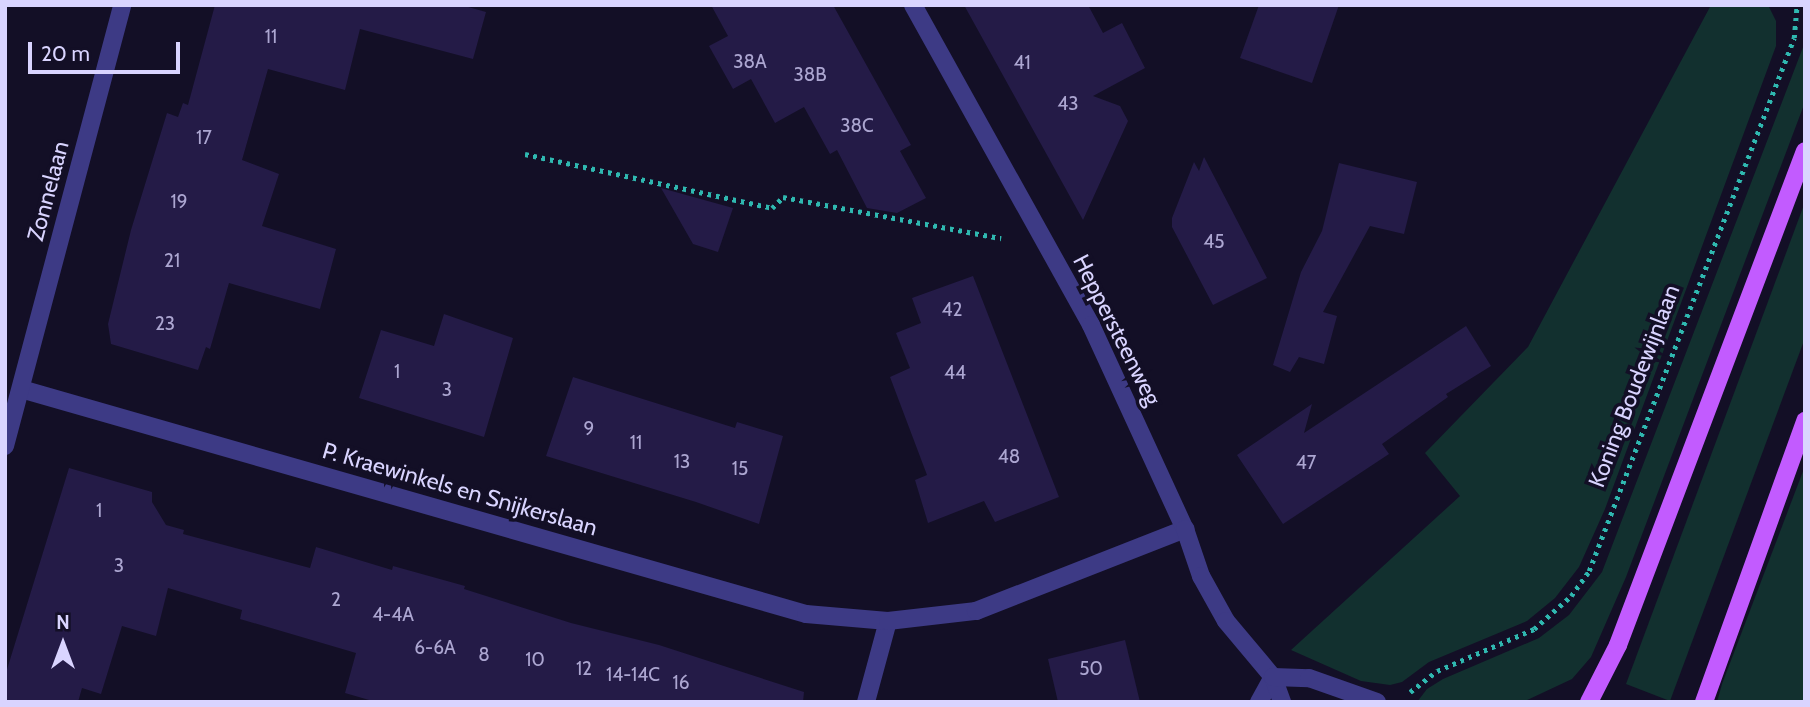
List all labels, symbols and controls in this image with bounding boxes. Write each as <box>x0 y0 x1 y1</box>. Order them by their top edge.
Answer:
house number: 11 <box>265 26 277 48</box>
scale bar <box>32 28 184 72</box>
text: 20 m <box>41 41 90 66</box>
house number: 38A <box>733 51 767 73</box>
house number: 41 <box>1013 52 1031 74</box>
house number: 38B <box>793 64 827 86</box>
house number: 43 <box>1057 93 1079 115</box>
house number: 38C <box>840 115 874 137</box>
house number: 17 <box>196 127 212 149</box>
street label: Zonnelaan <box>21 138 75 244</box>
house number: 19 <box>171 191 187 213</box>
house number: 45 <box>1203 231 1225 253</box>
house number: 21 <box>164 250 180 272</box>
street label: Heppersteenweg <box>1067 250 1167 410</box>
street label: Koning Boudewijnlaan <box>1583 281 1685 491</box>
house number: 42 <box>942 299 962 321</box>
house number: 23 <box>155 313 175 335</box>
house number: 1 <box>394 361 400 383</box>
house number: 44 <box>944 362 966 384</box>
house number: 3 <box>442 379 452 401</box>
house number: 9 <box>584 418 594 440</box>
house number: 11 <box>630 432 642 454</box>
street label: P. Kraewinkels en Snijkerslaan <box>319 436 601 542</box>
house number: 48 <box>998 446 1020 468</box>
house number: 13 <box>674 451 690 473</box>
house number: 47 <box>1296 452 1316 474</box>
house number: 15 <box>732 458 748 480</box>
house number: 1 <box>96 500 102 522</box>
house number: 3 <box>114 555 124 577</box>
house number: 2 <box>331 589 341 611</box>
house number: 4-4A <box>372 604 414 626</box>
north arrow <box>28 609 98 679</box>
text: N <box>56 611 70 634</box>
house number: 6-6A <box>414 637 456 659</box>
house number: 8 <box>478 644 490 666</box>
house number: 10 <box>525 649 545 671</box>
house number: 12 <box>576 658 592 680</box>
house number: 50 <box>1079 658 1103 680</box>
house number: 14-14C <box>606 664 660 686</box>
house number: 16 <box>673 672 689 694</box>

